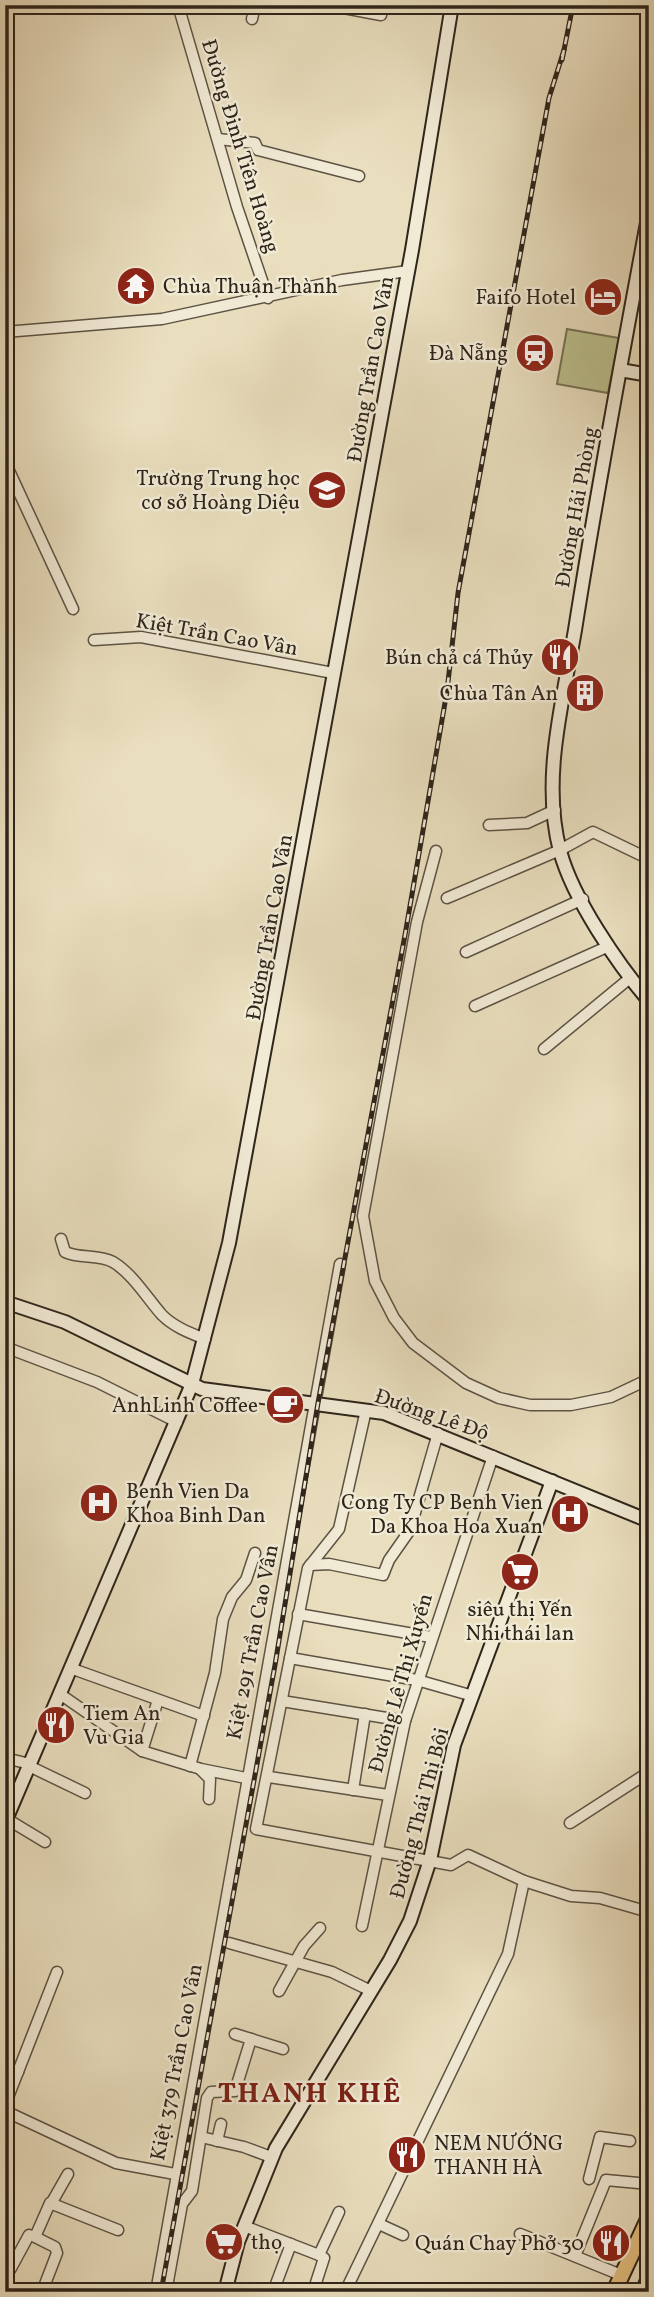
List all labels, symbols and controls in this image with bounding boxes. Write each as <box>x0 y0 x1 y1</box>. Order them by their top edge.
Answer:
street label: Đường Đinh Tiên Hoàng <box>193 36 286 257</box>
temple icon: Chùa Thuận Thành <box>115 265 157 307</box>
place label: Chùa Thuận Thành <box>163 273 338 302</box>
street label: Đường Trần Cao Vân <box>341 274 402 465</box>
hotel icon: Faifo Hotel <box>582 276 624 318</box>
place label: Faifo Hotel <box>476 284 576 313</box>
station icon: Đà Nẵng <box>514 332 556 374</box>
place label: Đà Nẵng <box>429 340 508 369</box>
street label: Đường Hải Phòng <box>549 425 606 590</box>
place label: Trường Trung học cơ sở Hoàng Diệu <box>136 465 300 518</box>
school or university icon: Trường Trung học cơ sở Hoàng Diệu <box>306 469 348 511</box>
street label: Kiệt Trần Cao Vân <box>133 607 300 664</box>
restaurant icon: Bún chả cá Thủy <box>539 636 581 678</box>
place label: Bún chả cá Thủy <box>385 644 534 673</box>
building icon: Chùa Tân An <box>564 672 606 714</box>
place label: Chùa Tân An <box>440 680 558 709</box>
street label: Đường Trần Cao Vân <box>240 832 301 1023</box>
street label: Đường Lê Độ <box>370 1382 493 1449</box>
cafe icon: AnhLinh Coffee <box>264 1384 306 1426</box>
place label: AnhLinh Coffee <box>112 1392 258 1421</box>
place label: Benh Vien Da Khoa Binh Dan <box>126 1478 266 1531</box>
hospital icon: Benh Vien Da Khoa Binh Dan <box>78 1482 120 1524</box>
place label: Cong Ty CP Benh Vien Da Khoa Hoa Xuan <box>341 1489 543 1542</box>
hospital icon: Cong Ty CP Benh Vien Da Khoa Hoa Xuan <box>549 1493 591 1535</box>
street label: Kiệt 291 Trần Cao Vân <box>220 1542 287 1742</box>
supermarket icon: siêu thị Yến Nhi thái lan <box>499 1551 541 1593</box>
street label: Đường Lê Thị Xuyến <box>362 1590 441 1777</box>
place label: siêu thị Yến Nhi thái lan <box>466 1596 574 1649</box>
place label: Tiem An Vu Gia <box>83 1700 161 1753</box>
restaurant icon: Tiem An Vu Gia <box>35 1704 77 1746</box>
street label: Đường Thái Thị Bôi <box>384 1724 457 1902</box>
street label: Kiệt 379 Trần Cao Vân <box>144 1961 211 2163</box>
district label: THANH KHÊ <box>218 2075 402 2114</box>
place label: NEM NƯỚNG THANH HÀ <box>434 2130 563 2183</box>
restaurant icon: NEM NƯỚNG THANH HÀ <box>386 2134 428 2176</box>
supermarket icon: thọ <box>203 2221 245 2263</box>
restaurant icon: Quán Chay Phở 30 <box>590 2222 632 2264</box>
place label: thọ <box>251 2229 282 2258</box>
place label: Quán Chay Phở 30 <box>415 2230 584 2259</box>

